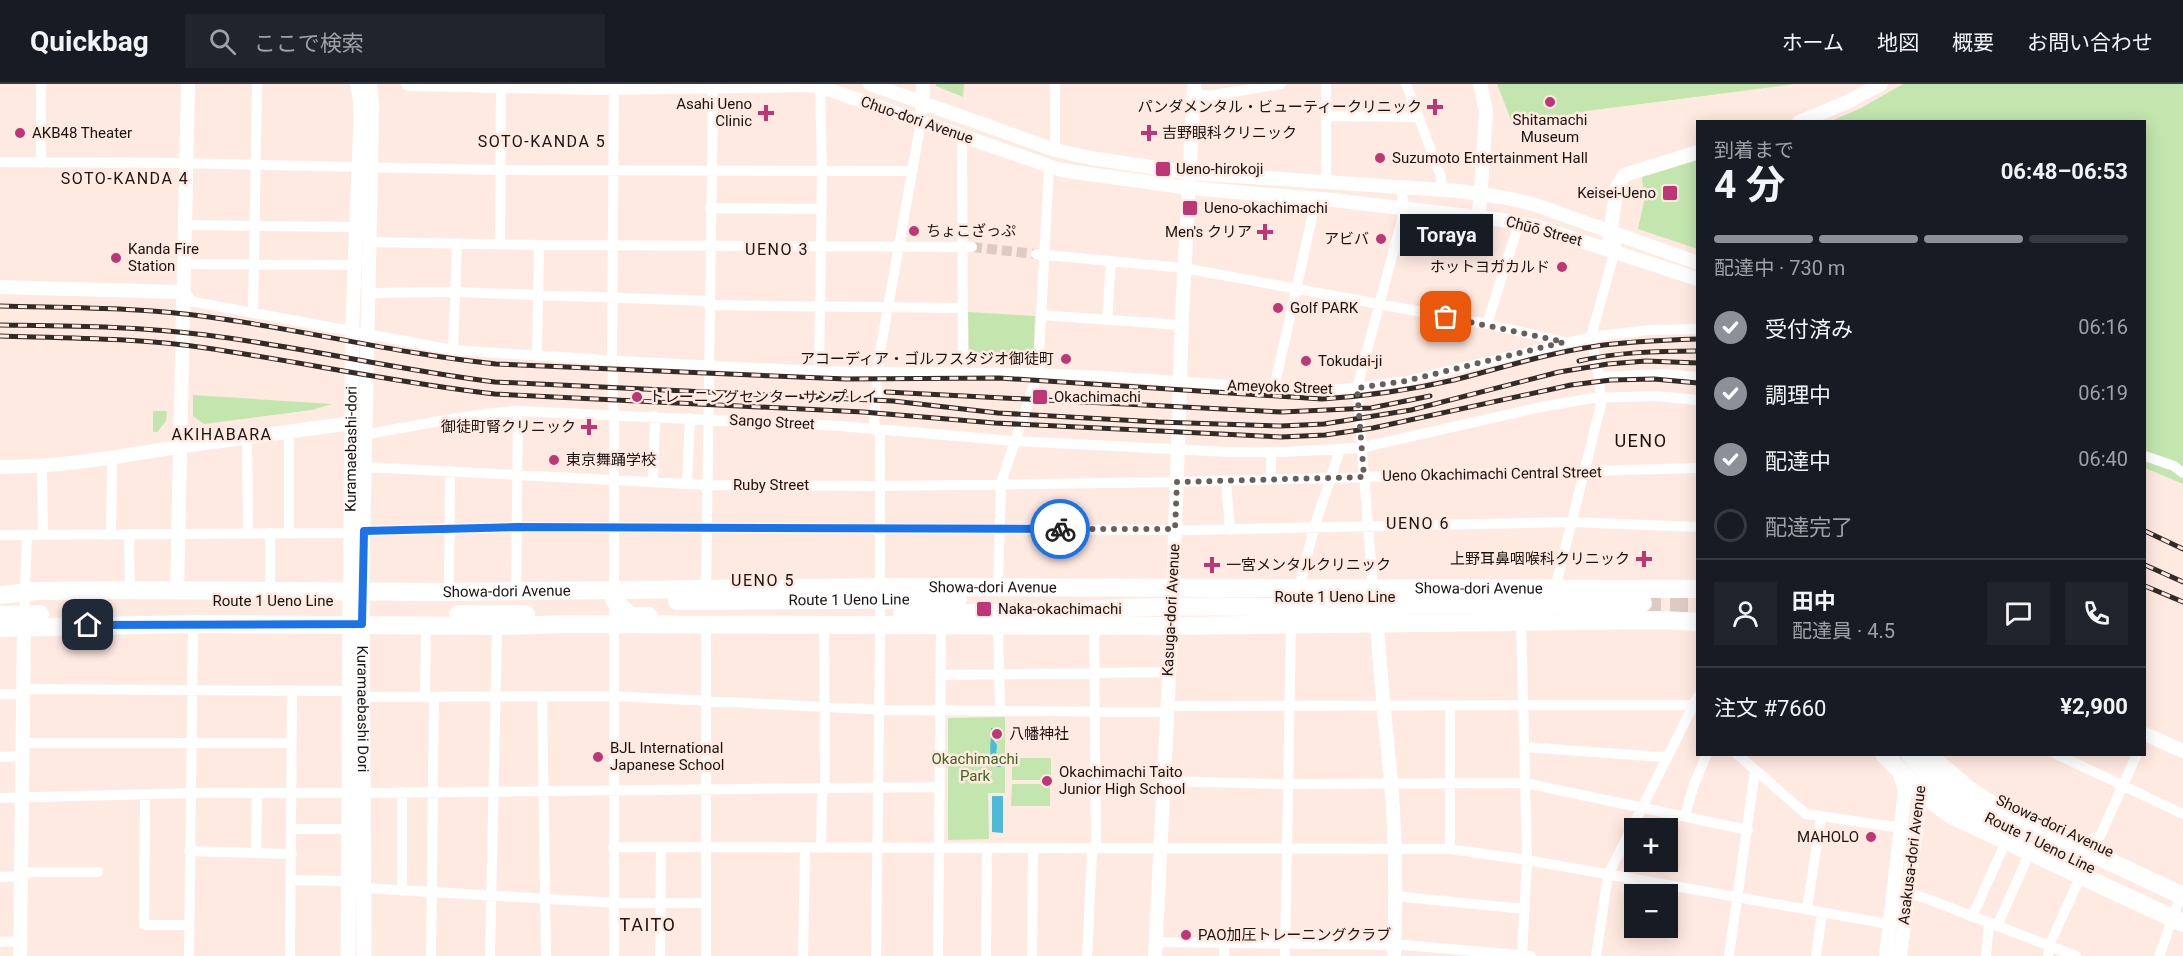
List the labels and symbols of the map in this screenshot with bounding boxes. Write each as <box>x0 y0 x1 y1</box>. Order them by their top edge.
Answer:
street label: Chuo-dori Avenue <box>859 92 976 148</box>
place label: Asahi Ueno Clinic <box>676 95 752 130</box>
marker: Shitamachi Museum <box>1543 95 1557 109</box>
place label: パンダメンタル・ビューティークリニック <box>1138 98 1422 116</box>
marker: パンダメンタル・ビューティークリニック <box>1426 98 1444 116</box>
marker: Asahi Ueno Clinic <box>757 104 775 122</box>
place label: Shitamachi Museum <box>1513 111 1587 146</box>
place label: AKB48 Theater <box>32 124 132 142</box>
marker: 吉野眼科クリニック <box>1140 124 1158 142</box>
place label: 吉野眼科クリニック <box>1162 124 1297 142</box>
marker: AKB48 Theater <box>13 126 27 140</box>
district label: SOTO-KANDA 5 <box>478 132 606 151</box>
place label: Suzumoto Entertainment Hall <box>1392 149 1588 167</box>
marker: Suzumoto Entertainment Hall <box>1373 151 1387 165</box>
marker: Ueno-hirokoji <box>1154 160 1172 178</box>
place label: Ueno-hirokoji <box>1176 160 1263 178</box>
district label: SOTO-KANDA 4 <box>61 169 189 188</box>
place label: Keisei-Ueno <box>1577 184 1656 202</box>
marker: Keisei-Ueno <box>1661 184 1679 202</box>
marker: Ueno-okachimachi <box>1181 199 1199 217</box>
place label: Ueno-okachimachi <box>1204 199 1328 217</box>
street label: Chūō Street <box>1504 212 1584 250</box>
callout: Toraya <box>1400 215 1492 257</box>
place label: ちょこざっぷ <box>926 222 1016 240</box>
place label: Men's クリア <box>1165 223 1252 241</box>
marker: Men's クリア <box>1256 223 1274 241</box>
marker: ちょこざっぷ <box>907 224 921 238</box>
place label: アビバ <box>1324 230 1369 248</box>
marker: アビバ <box>1374 232 1388 246</box>
place label: Kanda Fire Station <box>128 240 199 275</box>
district label: UENO 3 <box>745 240 809 259</box>
marker: Kanda Fire Station <box>109 251 123 265</box>
place label: ホットヨガカルド <box>1430 258 1550 276</box>
marker: ホットヨガカルド <box>1555 260 1569 274</box>
pin <box>1420 291 1471 342</box>
place label: Golf PARK <box>1290 299 1359 317</box>
marker: Golf PARK <box>1271 301 1285 315</box>
place label: アコーディア・ゴルフスタジオ御徒町 <box>800 350 1054 368</box>
marker: アコーディア・ゴルフスタジオ御徒町 <box>1059 352 1073 366</box>
place label: Tokudai-ji <box>1318 352 1382 370</box>
marker: Tokudai-ji <box>1299 354 1313 368</box>
street label: Ameyoko Street <box>1227 376 1333 398</box>
street label: Kuramaebashi-dori <box>342 386 361 512</box>
place label: トレーニングセンター サンプレイ <box>649 388 877 406</box>
marker: Okachimachi <box>1031 388 1049 406</box>
place label: Okachimachi <box>1054 388 1141 406</box>
marker: トレーニングセンター サンプレイ <box>630 390 644 404</box>
street label: Sango Street <box>729 411 815 433</box>
place label: 御徒町腎クリニック <box>441 418 576 436</box>
marker: 御徒町腎クリニック <box>580 418 598 436</box>
district label: AKIHABARA <box>171 425 273 444</box>
district label: UENO <box>1614 430 1668 451</box>
place label: 東京舞踊学校 <box>566 451 656 469</box>
marker: 東京舞踊学校 <box>547 453 561 467</box>
street label: Ueno Okachimachi Central Street <box>1382 463 1602 485</box>
street label: Ruby Street <box>733 476 809 494</box>
courier <box>1030 499 1090 559</box>
district label: UENO 6 <box>1386 514 1450 533</box>
street label: Kasuga-dori Avenue <box>1159 543 1183 677</box>
place label: 上野耳鼻咽喉科クリニック <box>1450 550 1630 568</box>
marker: 上野耳鼻咽喉科クリニック <box>1635 550 1653 568</box>
marker: 一宮メンタルクリニック <box>1203 556 1221 574</box>
place label: 一宮メンタルクリニック <box>1226 556 1391 574</box>
district label: UENO 5 <box>731 571 795 590</box>
street label: Showa-dori Avenue <box>929 578 1057 596</box>
street label: Showa-dori Avenue <box>1415 579 1543 598</box>
street label: Showa-dori Avenue <box>443 582 571 601</box>
street label: Route 1 Ueno Line <box>1274 588 1396 606</box>
street label: Route 1 Ueno Line <box>788 590 910 609</box>
street label: Route 1 Ueno Line <box>212 592 334 610</box>
pin <box>62 599 113 650</box>
marker: Naka-okachimachi <box>975 600 993 618</box>
place label: Naka-okachimachi <box>998 600 1122 618</box>
street label: Kuramaebashi Dori <box>353 645 372 773</box>
place label: 八幡神社 <box>1009 725 1069 743</box>
marker: 八幡神社 <box>990 727 1004 741</box>
place label: BJL International Japanese School <box>610 739 724 774</box>
marker: BJL International Japanese School <box>591 750 605 764</box>
park label: Okachimachi Park <box>932 750 1018 785</box>
place label: Okachimachi Taito Junior High School <box>1059 763 1185 798</box>
marker: Okachimachi Taito Junior High School <box>1040 774 1054 788</box>
street label: Asakusa-dori Avenue <box>1895 784 1929 926</box>
street label: Showa-dori Avenue <box>1993 791 2117 861</box>
street label: Route 1 Ueno Line <box>1982 808 2098 878</box>
place label: MAHOLO <box>1797 828 1859 846</box>
marker: MAHOLO <box>1864 830 1878 844</box>
district label: TAITO <box>620 914 676 935</box>
place label: PAO加圧トレーニングクラブ <box>1198 926 1391 944</box>
marker: PAO加圧トレーニングクラブ <box>1179 928 1193 942</box>

